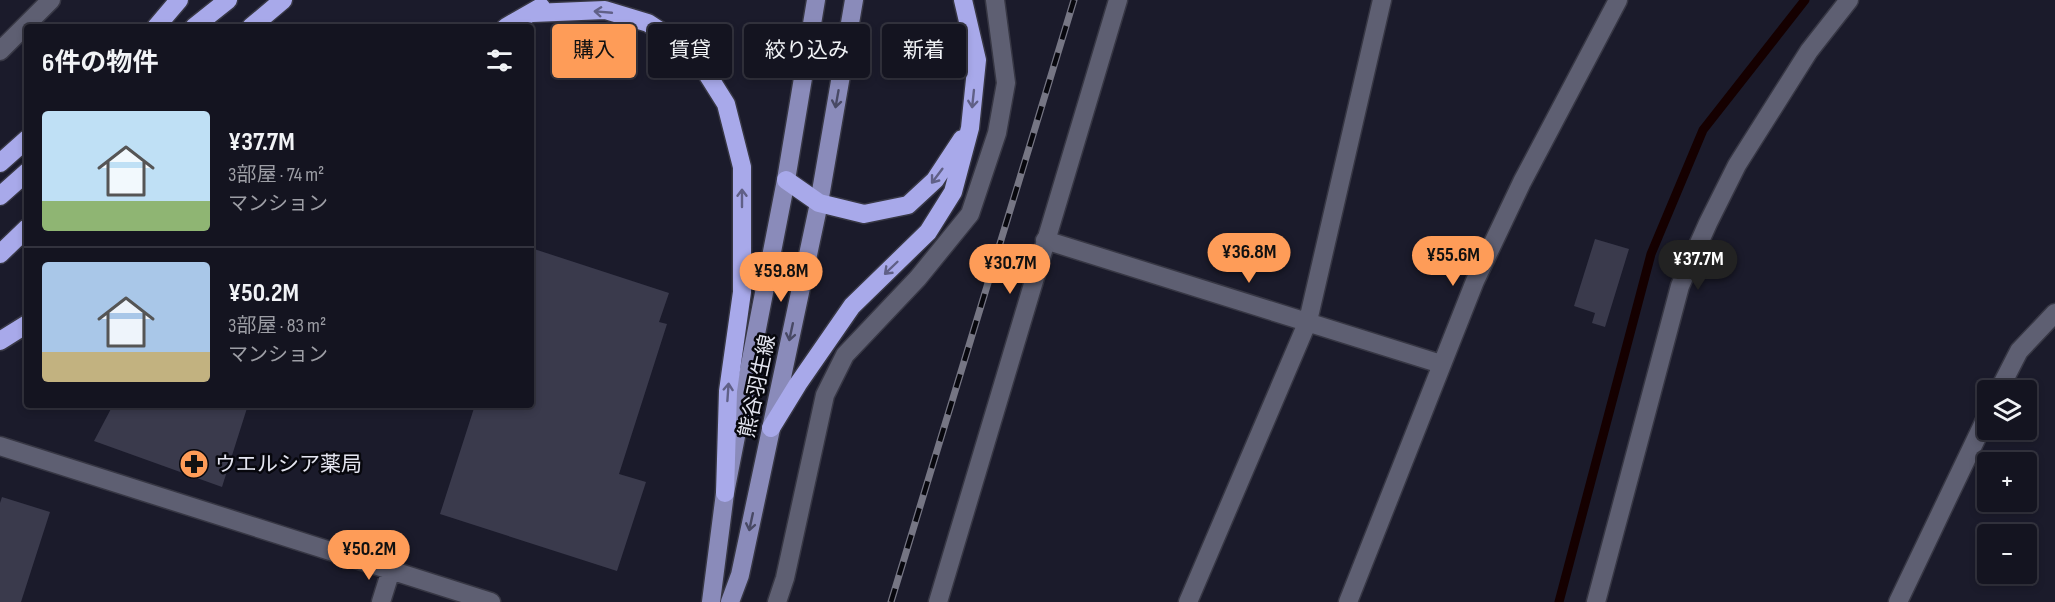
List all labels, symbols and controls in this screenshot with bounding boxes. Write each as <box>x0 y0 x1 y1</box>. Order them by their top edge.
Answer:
one-way arrow <box>593 6 613 17</box>
chip: 購入 <box>552 24 636 78</box>
chip: 賃貸 <box>648 24 732 78</box>
chip: 絞り込み <box>744 24 870 78</box>
chip: 新着 <box>882 24 966 78</box>
icon: filters <box>483 44 516 77</box>
text: 6件の物件 <box>42 48 158 79</box>
one-way arrow <box>967 88 978 108</box>
one-way arrow <box>831 89 842 108</box>
text: ¥37.7M <box>228 127 295 158</box>
icon: home <box>90 135 162 207</box>
text: 3部屋 · 74 m² <box>228 163 324 187</box>
one-way arrow <box>931 168 944 184</box>
one-way arrow <box>736 189 748 209</box>
text: マンション <box>228 192 328 216</box>
pin: ¥36.8M <box>1200 233 1298 284</box>
pin: ¥55.6M <box>1404 236 1502 287</box>
text: ¥36.8M <box>1222 240 1276 264</box>
pin: ¥37.7M <box>1649 240 1747 291</box>
text: ¥55.6M <box>1426 243 1480 267</box>
pin: ¥30.7M <box>961 244 1059 295</box>
text: ¥37.7M <box>1672 247 1724 271</box>
text: ¥30.7M <box>983 251 1037 275</box>
pin: ¥59.8M <box>732 252 830 303</box>
text: ¥59.8M <box>754 259 808 283</box>
one-way arrow <box>883 261 898 276</box>
text: ¥50.2M <box>228 278 299 309</box>
icon: home <box>90 286 162 358</box>
text: 3部屋 · 83 m² <box>228 314 326 338</box>
one-way arrow <box>785 322 797 341</box>
street label: 熊谷羽生線 <box>734 332 781 440</box>
text: マンション <box>228 343 328 367</box>
map controls <box>1977 380 2037 584</box>
button: layers <box>1977 380 2037 440</box>
one-way arrow <box>723 383 734 403</box>
pharmacy icon: ウエルシア薬局 <box>178 448 210 480</box>
place label: ウエルシア薬局 <box>215 452 362 477</box>
button: + <box>1977 452 2037 512</box>
one-way arrow <box>745 512 756 532</box>
button: − <box>1977 524 2037 584</box>
pin: ¥50.2M <box>320 530 418 581</box>
text: ¥50.2M <box>342 537 396 561</box>

